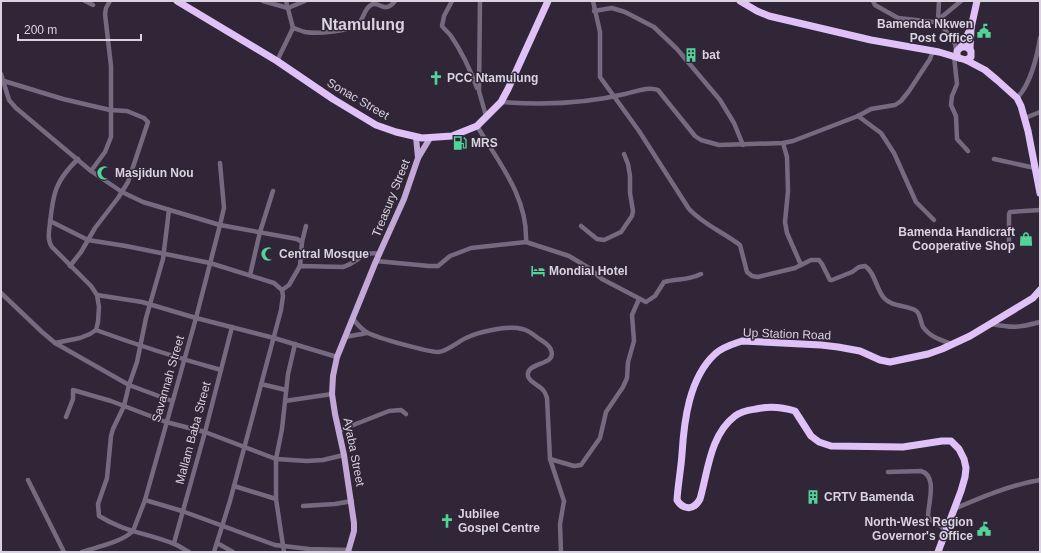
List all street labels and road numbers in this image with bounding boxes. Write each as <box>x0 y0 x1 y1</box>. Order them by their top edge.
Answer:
street label: Sonac Street <box>324 76 392 123</box>
street label: Treasury Street <box>369 157 413 239</box>
street label: Up Station Road <box>743 325 831 343</box>
street label: Savannah Street <box>149 333 187 424</box>
street label: Mallam Baba Street <box>173 380 214 486</box>
street label: Ayaba Street <box>341 417 368 488</box>

